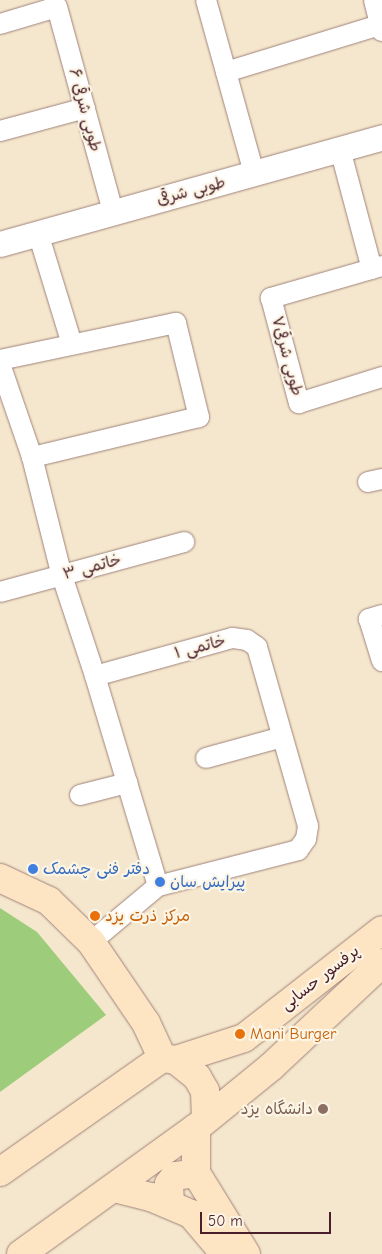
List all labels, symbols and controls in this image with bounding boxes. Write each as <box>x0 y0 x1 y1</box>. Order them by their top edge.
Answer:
street label: طوبی شرقی ۶ <box>65 66 105 154</box>
street label: طوبی شرقی <box>155 173 227 209</box>
street label: طوبی شرقی۷ <box>267 314 307 398</box>
street label: خاتمی ۳ <box>61 550 123 584</box>
street label: خاتمی ۱ <box>172 631 228 663</box>
place label: دفتر فنی چشمک <box>43 859 150 879</box>
marker: دفتر فنی چشمک <box>27 863 39 875</box>
place label: پیرایش سان <box>170 872 245 892</box>
marker: پیرایش سان <box>154 876 166 888</box>
place label: مرکز ذرت یزد <box>105 906 190 926</box>
marker: مرکز ذرت یزد <box>89 910 101 922</box>
street label: پرفسور حسابی <box>277 941 363 1015</box>
place label: Mani Burger <box>250 1024 336 1044</box>
marker: Mani Burger <box>234 1028 246 1040</box>
place label: دانشگاه یزد <box>241 1099 313 1119</box>
marker: دانشگاه یزد <box>317 1103 329 1115</box>
scale bar <box>202 1202 333 1234</box>
text: 50 m <box>208 1212 243 1230</box>

